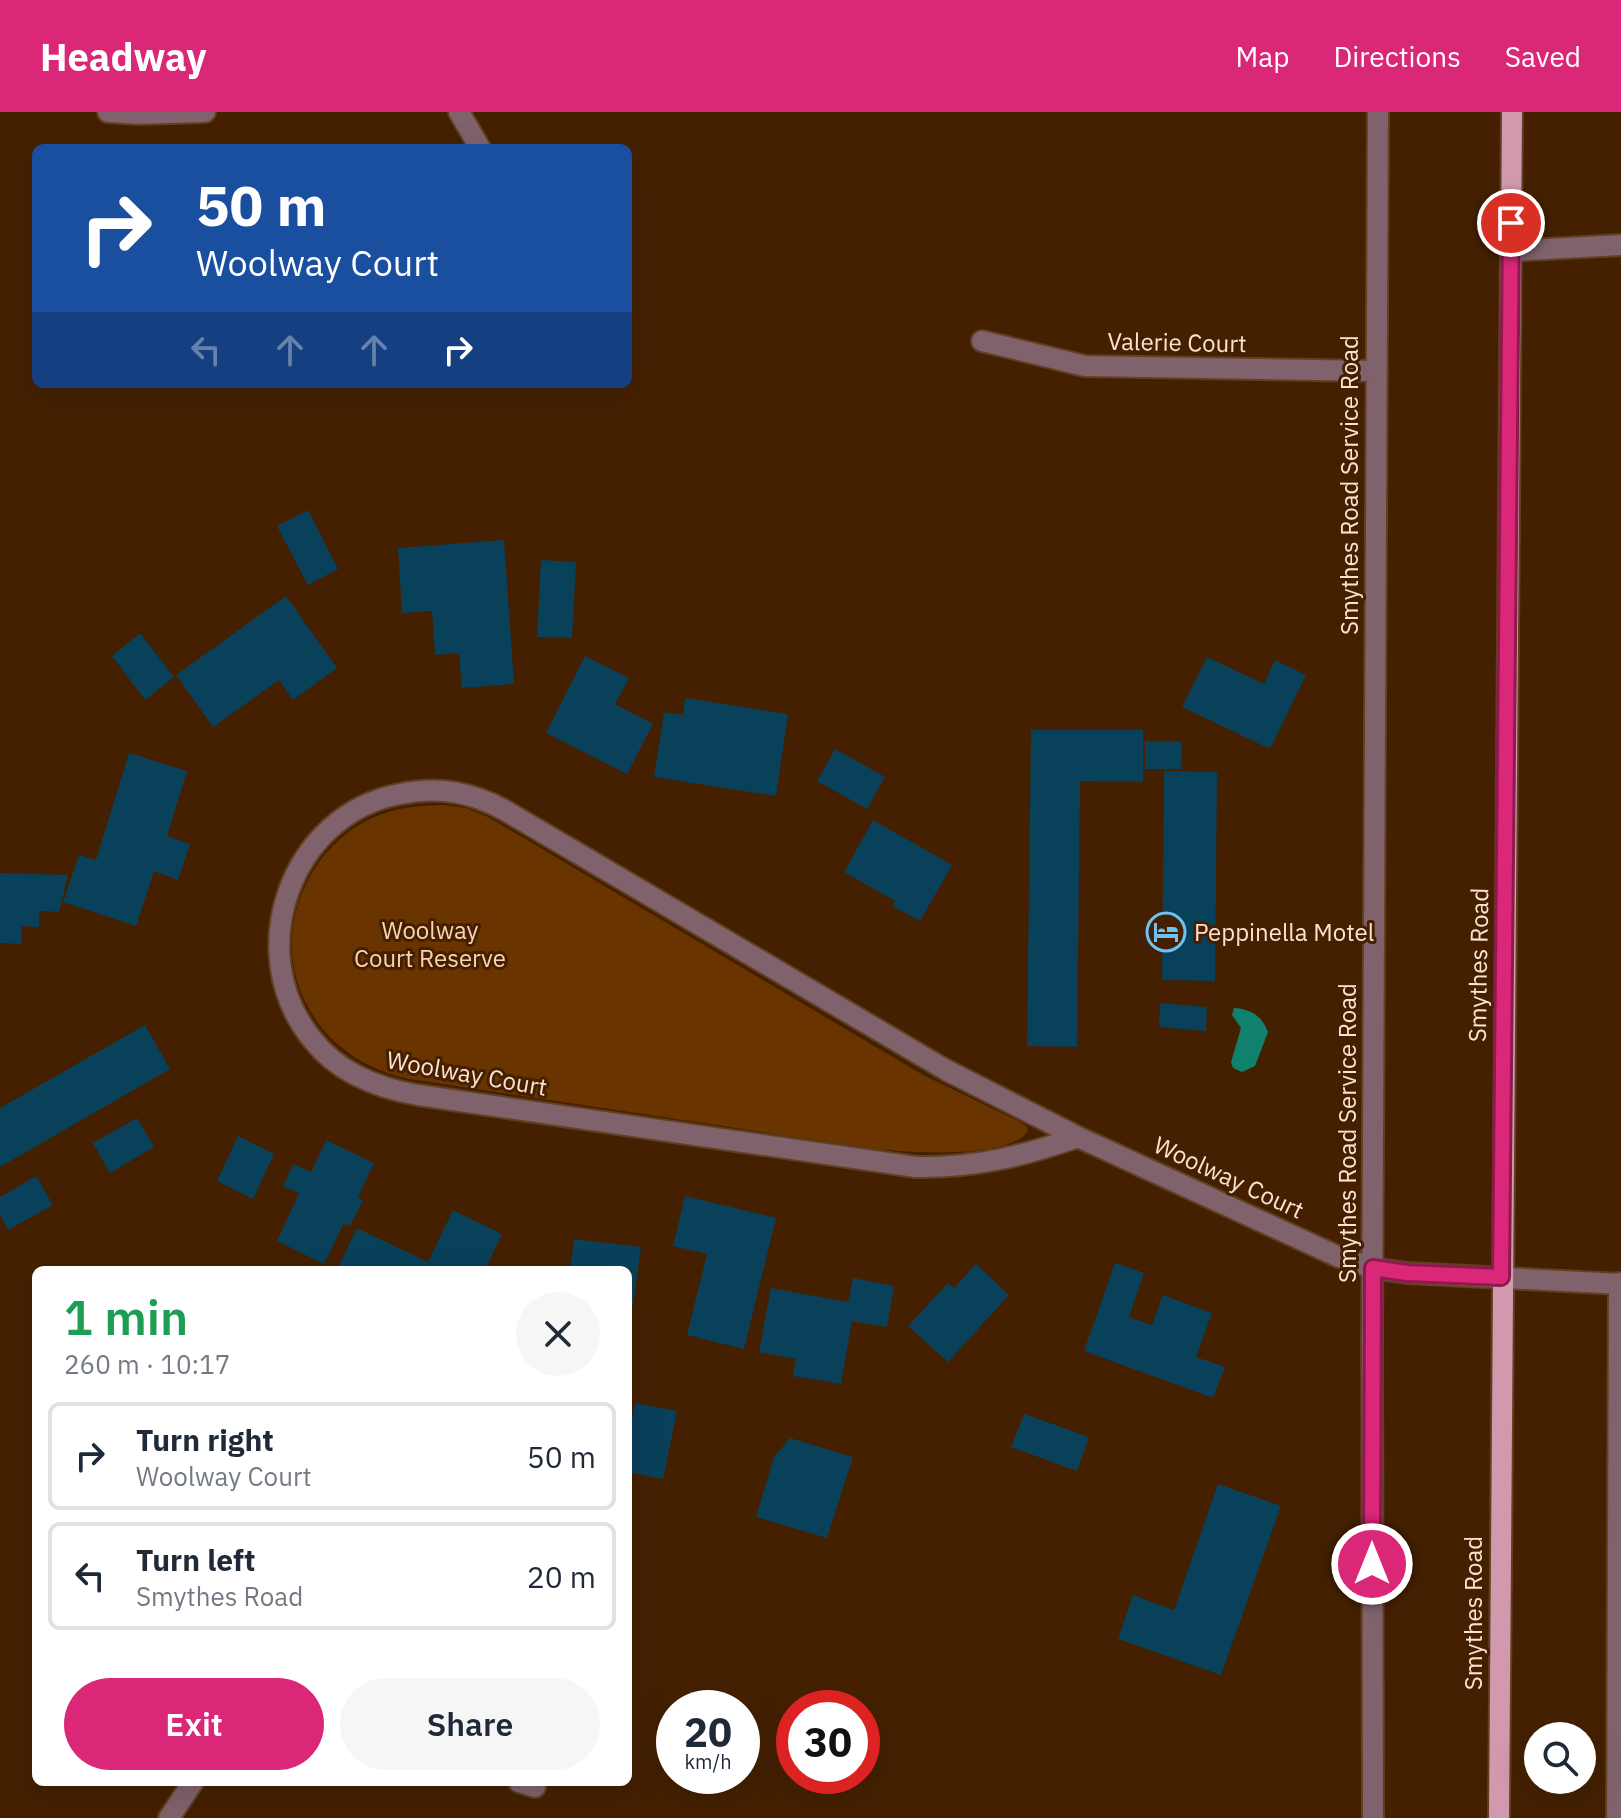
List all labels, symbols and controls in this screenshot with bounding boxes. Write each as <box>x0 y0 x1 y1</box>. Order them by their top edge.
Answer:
text: Headway <box>40 32 207 81</box>
text: Map <box>1235 38 1289 75</box>
text: Directions <box>1333 38 1461 75</box>
text: Saved <box>1505 38 1581 75</box>
text: 50 m <box>196 169 326 241</box>
icon: right <box>64 176 168 280</box>
pin <box>1477 189 1545 257</box>
icon: arrive <box>1489 201 1533 245</box>
text: Woolway Court <box>196 239 439 286</box>
street label: Valerie Court <box>1107 325 1247 359</box>
icon: left <box>184 328 228 372</box>
icon: ahead <box>268 328 312 372</box>
icon: ahead <box>352 328 396 372</box>
icon: right <box>436 328 480 372</box>
street label: Smythes Road Service Road <box>1333 335 1365 635</box>
street label: Smythes Road <box>1461 888 1495 1042</box>
hotel icon: Peppinella Motel <box>1145 911 1187 953</box>
park label: Woolway Court Reserve <box>354 914 506 974</box>
place label: Peppinella Motel <box>1194 916 1374 948</box>
street label: Smythes Road Service Road <box>1331 983 1363 1283</box>
street label: Woolway Court <box>384 1043 550 1103</box>
street label: Woolway Court <box>1149 1128 1309 1226</box>
text: 1 min <box>64 1286 188 1348</box>
button: close <box>516 1292 600 1376</box>
text: 260 m · 10:17 <box>64 1347 230 1381</box>
text: Turn right <box>136 1420 274 1459</box>
icon: right <box>68 1434 112 1478</box>
text: 50 m <box>527 1437 596 1476</box>
text: Woolway Court <box>136 1459 312 1493</box>
position arrow <box>1330 1522 1414 1606</box>
street label: Smythes Road <box>1457 1536 1489 1690</box>
text: Turn left <box>136 1540 255 1579</box>
icon: left <box>68 1554 112 1598</box>
text: 20 m <box>527 1557 596 1596</box>
text: Smythes Road <box>136 1579 303 1613</box>
button: Exit <box>64 1678 324 1770</box>
button: Share <box>340 1678 600 1770</box>
speed limit sign: 30 <box>776 1690 880 1794</box>
text: 20 <box>684 1706 732 1758</box>
map controls <box>1524 1722 1596 1794</box>
button: search <box>1524 1722 1596 1794</box>
text: km/h <box>684 1748 732 1775</box>

